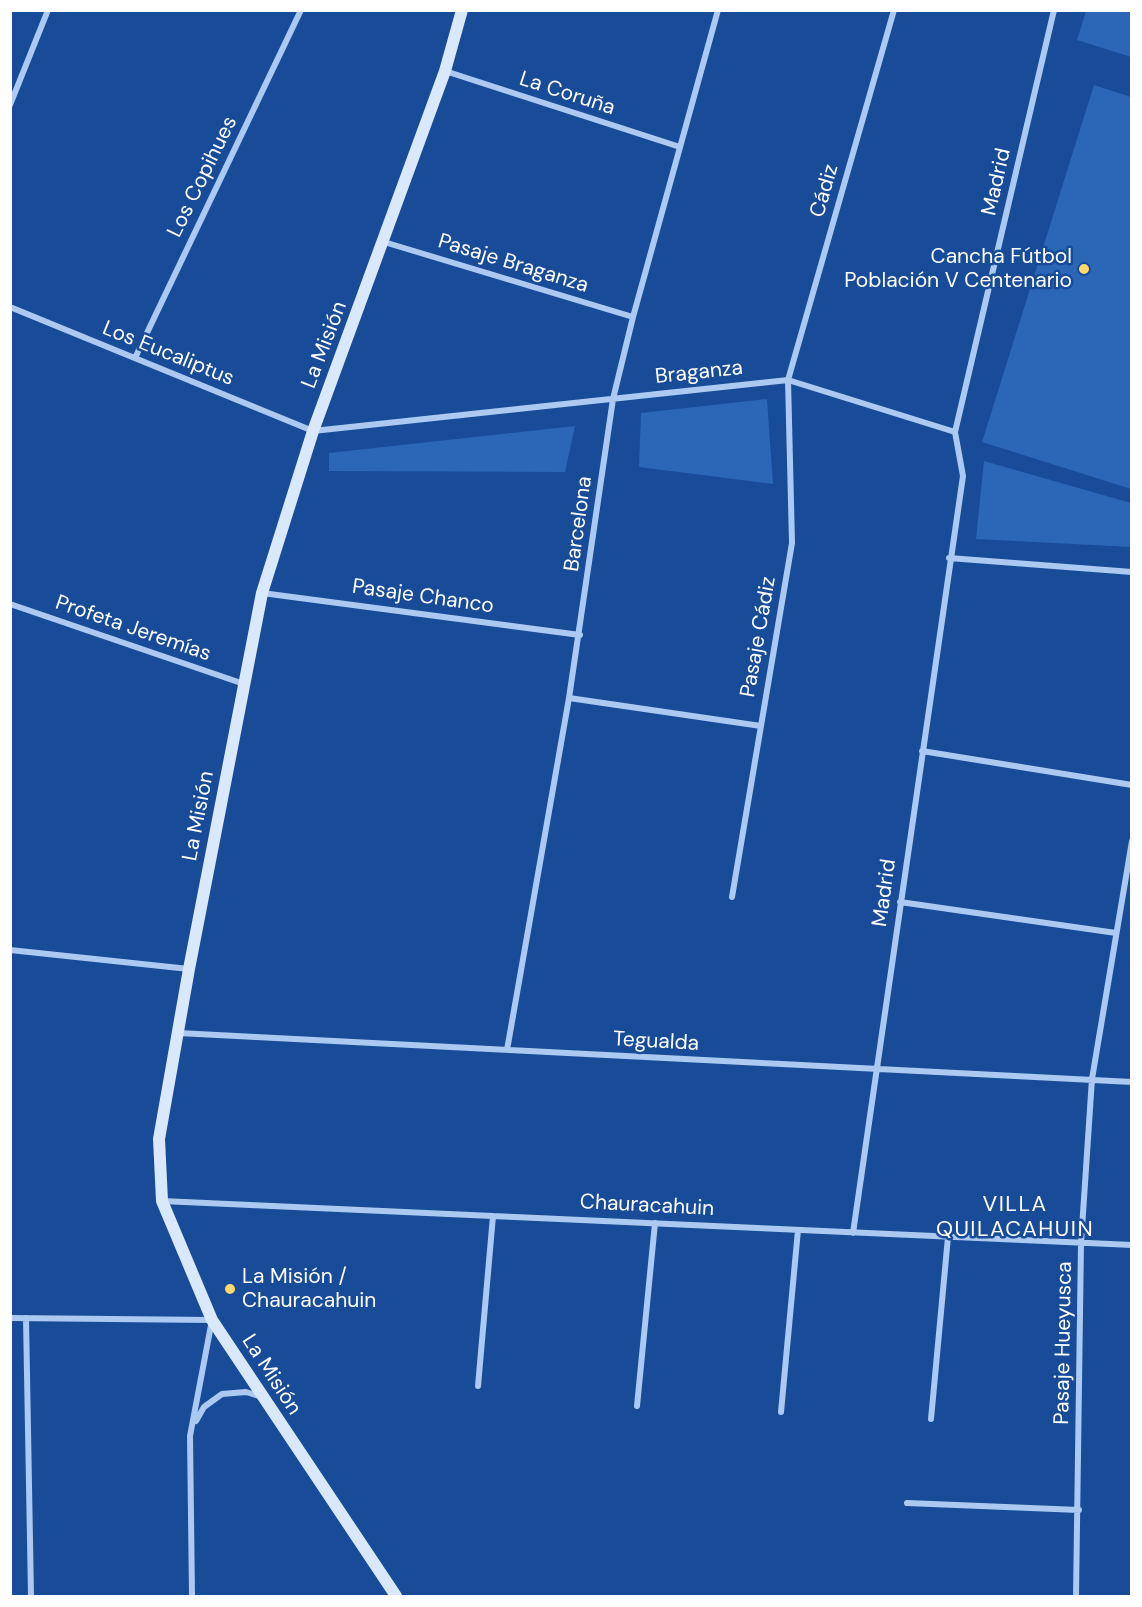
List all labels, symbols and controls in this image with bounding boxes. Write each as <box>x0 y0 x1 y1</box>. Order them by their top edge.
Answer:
street label: La Coruña <box>516 67 618 121</box>
street label: Los Copihues <box>163 112 243 242</box>
street label: Madrid <box>977 146 1017 218</box>
street label: Cádiz <box>805 161 845 221</box>
street label: Pasaje Braganza <box>435 229 591 299</box>
place label: Cancha Fútbol Población V Centenario <box>844 244 1072 294</box>
marker: Cancha Fútbol Población V Centenario <box>1077 262 1091 276</box>
street label: La Misión <box>297 298 353 392</box>
street label: Los Eucaliptus <box>98 316 238 392</box>
street label: Braganza <box>654 356 744 390</box>
street label: Barcelona <box>560 475 598 573</box>
street label: Pasaje Chanco <box>351 575 495 619</box>
street label: Pasaje Cádiz <box>736 575 782 699</box>
street label: Profeta Jeremías <box>52 591 214 667</box>
street label: La Misión <box>178 769 220 863</box>
street label: Madrid <box>868 857 902 929</box>
street label: Tegualda <box>612 1027 700 1057</box>
street label: Chauracahuin <box>579 1190 715 1222</box>
district label: VILLA QUILACAHUIN <box>936 1192 1094 1244</box>
street label: Pasaje Hueyusca <box>1050 1261 1078 1425</box>
place label: La Misión / Chauracahuin <box>242 1264 376 1314</box>
marker: La Misión / Chauracahuin <box>223 1282 237 1296</box>
street label: La Misión <box>236 1330 306 1420</box>

